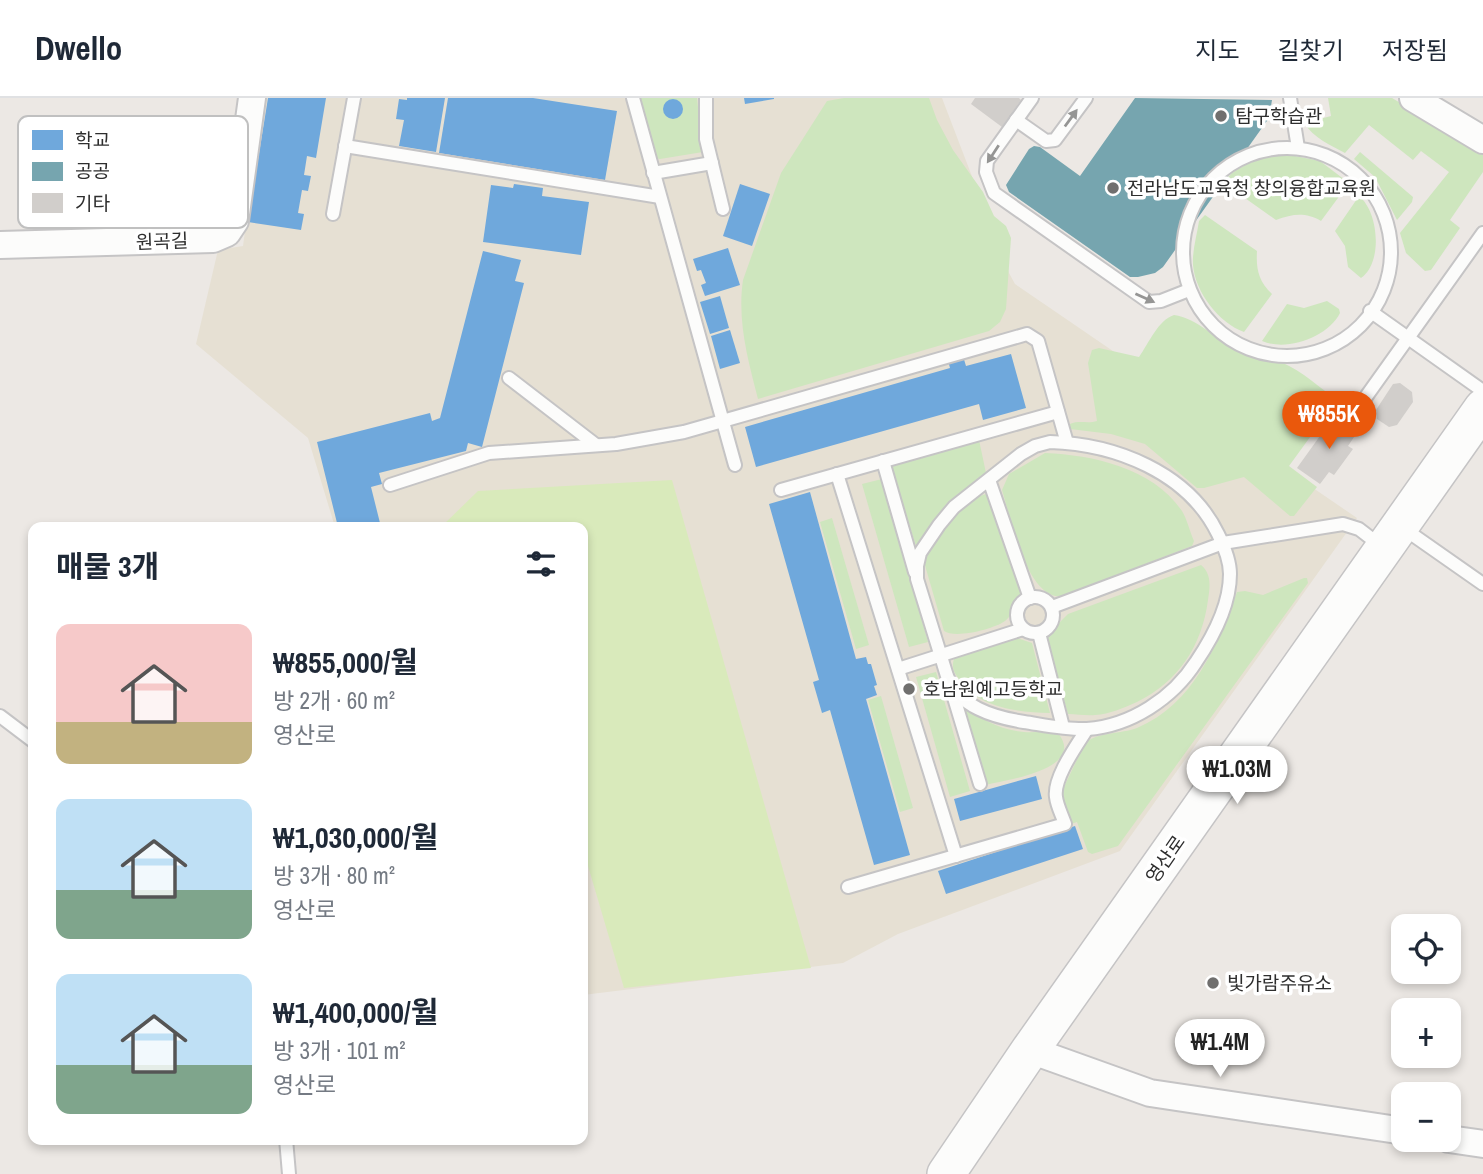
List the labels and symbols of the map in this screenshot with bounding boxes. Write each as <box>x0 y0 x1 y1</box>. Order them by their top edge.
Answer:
place label: 탐구학습관 <box>1235 103 1322 129</box>
marker: 탐구학습관 <box>1213 108 1229 124</box>
one-way arrow <box>1064 109 1078 127</box>
legend <box>18 116 248 228</box>
text: 학교 <box>75 127 110 153</box>
one-way arrow <box>986 144 999 164</box>
text: 공공 <box>75 158 110 184</box>
place label: 전라남도교육청 창의융합교육원 <box>1127 175 1376 201</box>
marker: 전라남도교육청 창의융합교육원 <box>1105 180 1121 196</box>
text: 기타 <box>75 190 110 216</box>
street label: 원곡길 <box>135 227 189 255</box>
one-way arrow <box>1135 292 1155 304</box>
pin: ₩855K <box>1280 392 1378 451</box>
place label: 호남원예고등학교 <box>923 676 1063 702</box>
marker: 호남원예고등학교 <box>901 681 917 697</box>
pin: ₩1.03M <box>1180 746 1294 806</box>
street label: 영산로 <box>1139 830 1191 888</box>
place label: 빛가람주유소 <box>1227 970 1332 996</box>
marker: 빛가람주유소 <box>1205 975 1221 991</box>
pin: ₩1.4M <box>1171 1020 1269 1079</box>

